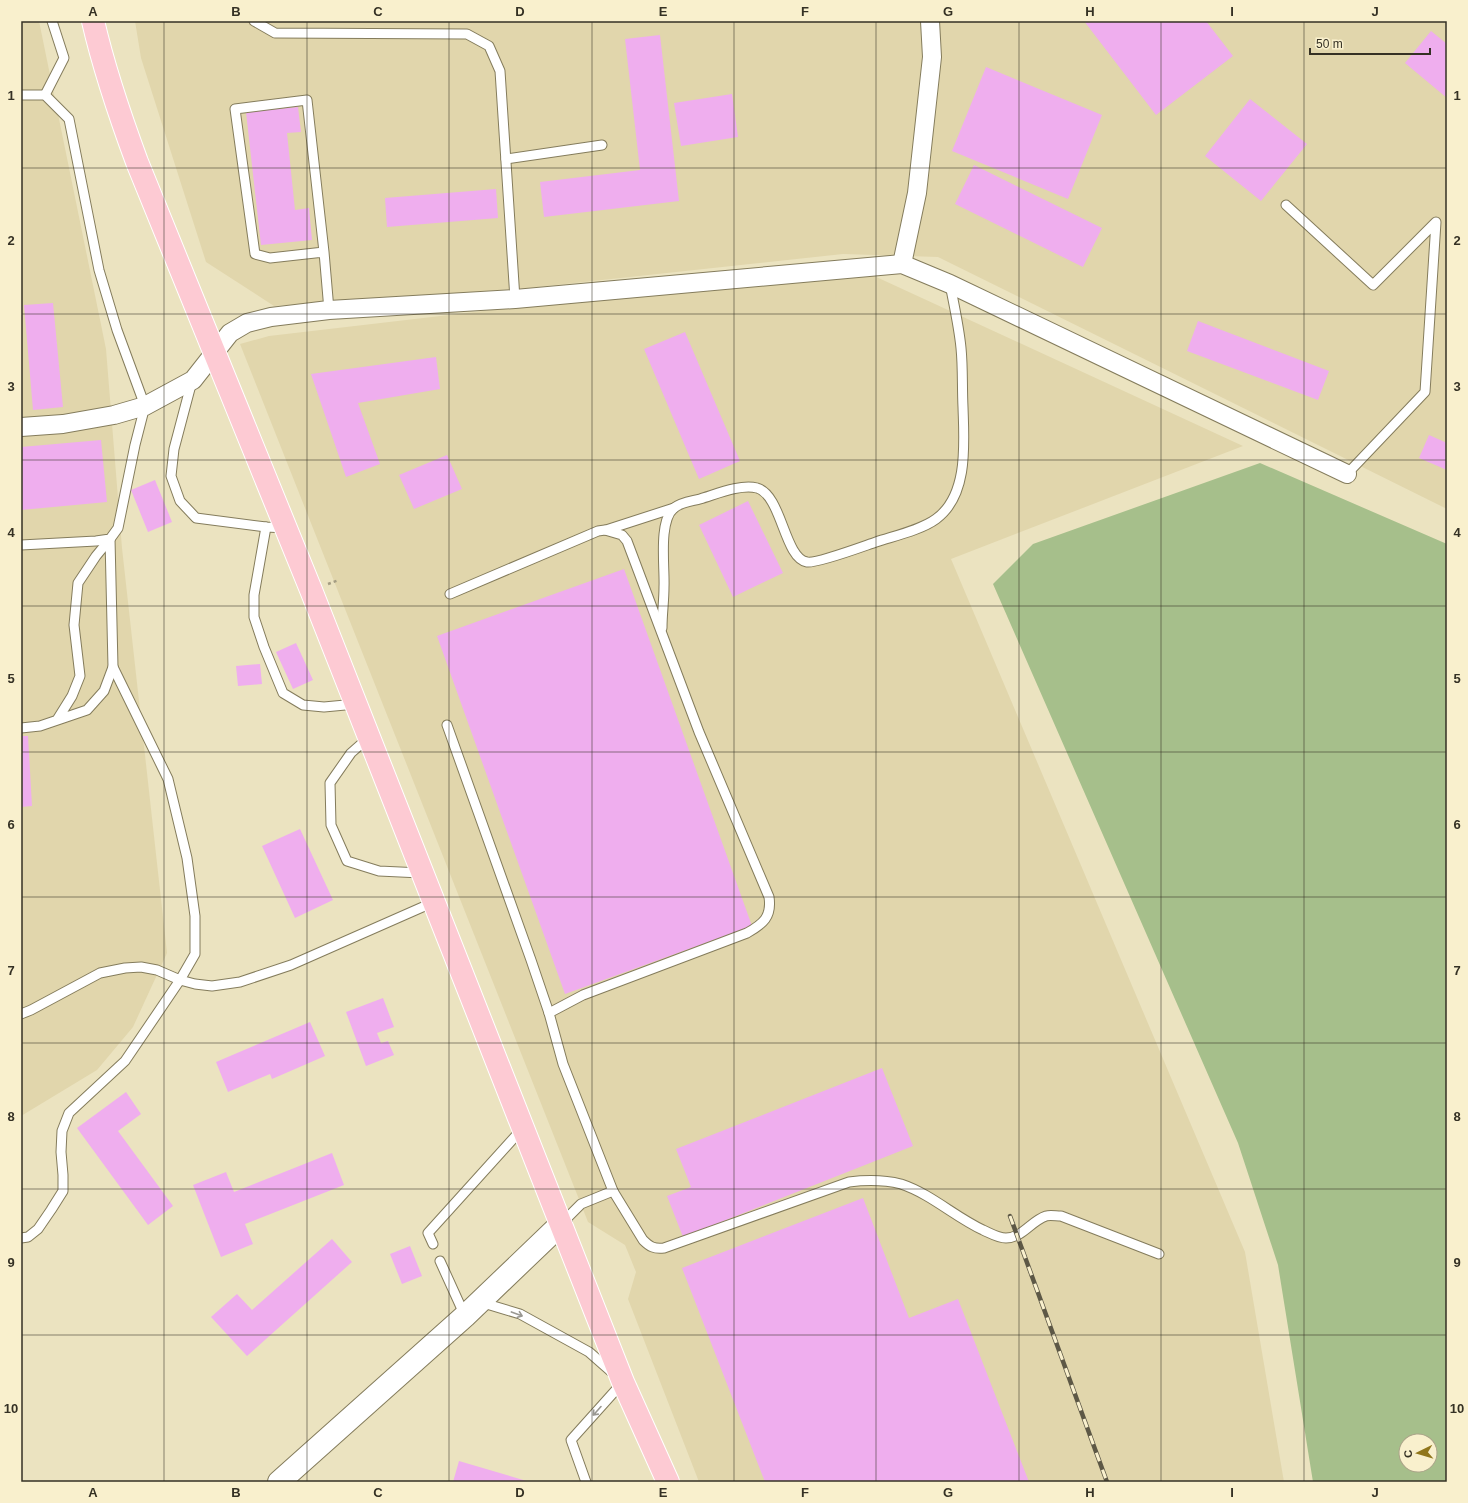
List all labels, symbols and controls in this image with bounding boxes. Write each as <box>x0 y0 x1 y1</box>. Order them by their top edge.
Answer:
text: A <box>88 4 98 19</box>
text: B <box>231 4 241 19</box>
text: C <box>373 4 383 19</box>
text: D <box>515 4 525 19</box>
text: E <box>659 4 668 19</box>
text: F <box>801 4 809 19</box>
text: G <box>943 4 953 19</box>
text: H <box>1085 4 1095 19</box>
text: I <box>1230 4 1234 19</box>
text: J <box>1371 4 1379 19</box>
scale bar <box>1310 30 1430 56</box>
text: 50 m <box>1316 37 1343 51</box>
text: 1 <box>7 88 15 103</box>
text: 1 <box>1453 88 1461 103</box>
text: 2 <box>7 233 15 248</box>
text: 2 <box>1453 233 1461 248</box>
text: 3 <box>7 379 15 394</box>
text: 3 <box>1453 379 1461 394</box>
text: 4 <box>7 525 15 540</box>
text: 4 <box>1453 525 1461 540</box>
text: 5 <box>7 671 15 686</box>
text: 5 <box>1453 671 1461 686</box>
text: 6 <box>7 817 15 832</box>
text: 6 <box>1453 817 1461 832</box>
text: 7 <box>7 963 15 978</box>
text: 7 <box>1453 963 1461 978</box>
text: 8 <box>7 1109 15 1124</box>
text: 8 <box>1453 1109 1461 1124</box>
text: 9 <box>7 1255 15 1270</box>
text: 9 <box>1453 1255 1461 1270</box>
one-way arrow <box>510 1310 522 1318</box>
text: 10 <box>4 1401 18 1416</box>
text: 10 <box>1450 1401 1464 1416</box>
one-way arrow <box>592 1406 602 1416</box>
north arrow <box>1398 1433 1438 1473</box>
text: С <box>1402 1449 1414 1458</box>
text: A <box>88 1485 98 1500</box>
text: B <box>231 1485 241 1500</box>
text: C <box>373 1485 383 1500</box>
text: D <box>515 1485 525 1500</box>
text: E <box>659 1485 668 1500</box>
text: F <box>801 1485 809 1500</box>
text: G <box>943 1485 953 1500</box>
text: H <box>1085 1485 1095 1500</box>
text: I <box>1230 1485 1234 1500</box>
text: J <box>1371 1485 1379 1500</box>

